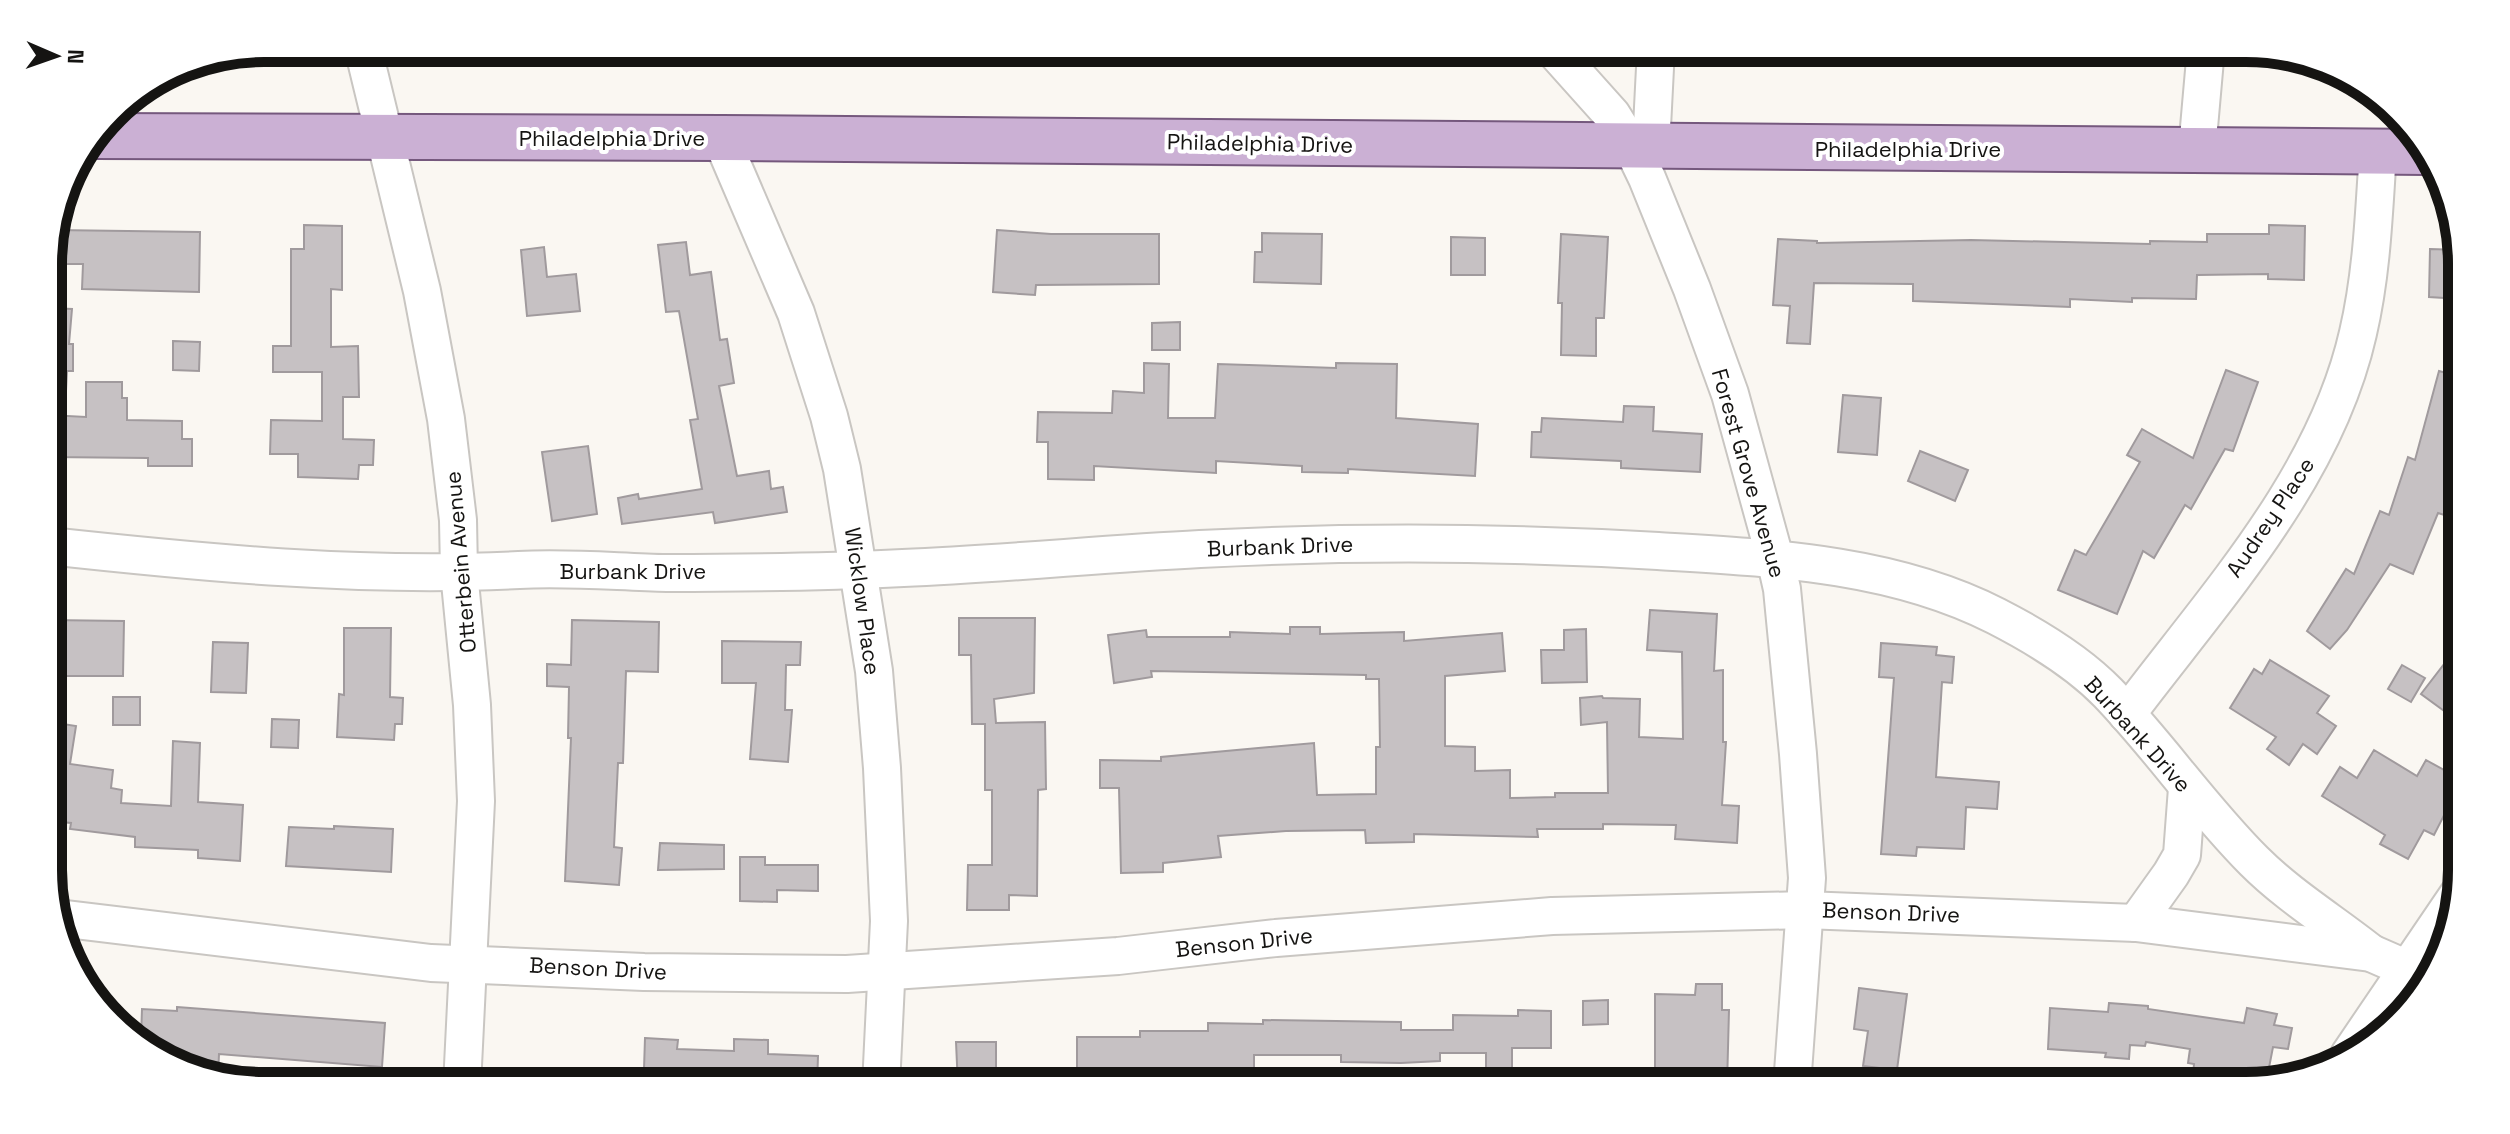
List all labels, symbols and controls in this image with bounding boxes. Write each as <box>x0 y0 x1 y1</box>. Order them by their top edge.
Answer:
north arrow <box>16 16 96 96</box>
text: N <box>62 49 90 65</box>
street label: Philadelphia Drive <box>519 124 705 152</box>
street label: Philadelphia Drive <box>1167 127 1353 159</box>
street label: Philadelphia Drive <box>1815 135 2001 163</box>
street label: Forest Grove Avenue <box>1706 365 1792 581</box>
street label: Audrey Place <box>2220 452 2320 582</box>
street label: Otterbein Avenue <box>438 470 482 654</box>
street label: Wicklow Place <box>839 525 887 677</box>
street label: Burbank Drive <box>1206 529 1354 563</box>
street label: Burbank Drive <box>560 557 706 585</box>
street label: Burbank Drive <box>2078 670 2198 798</box>
street label: Benson Drive <box>1822 896 1960 928</box>
street label: Benson Drive <box>1174 921 1314 963</box>
street label: Benson Drive <box>528 950 668 986</box>

